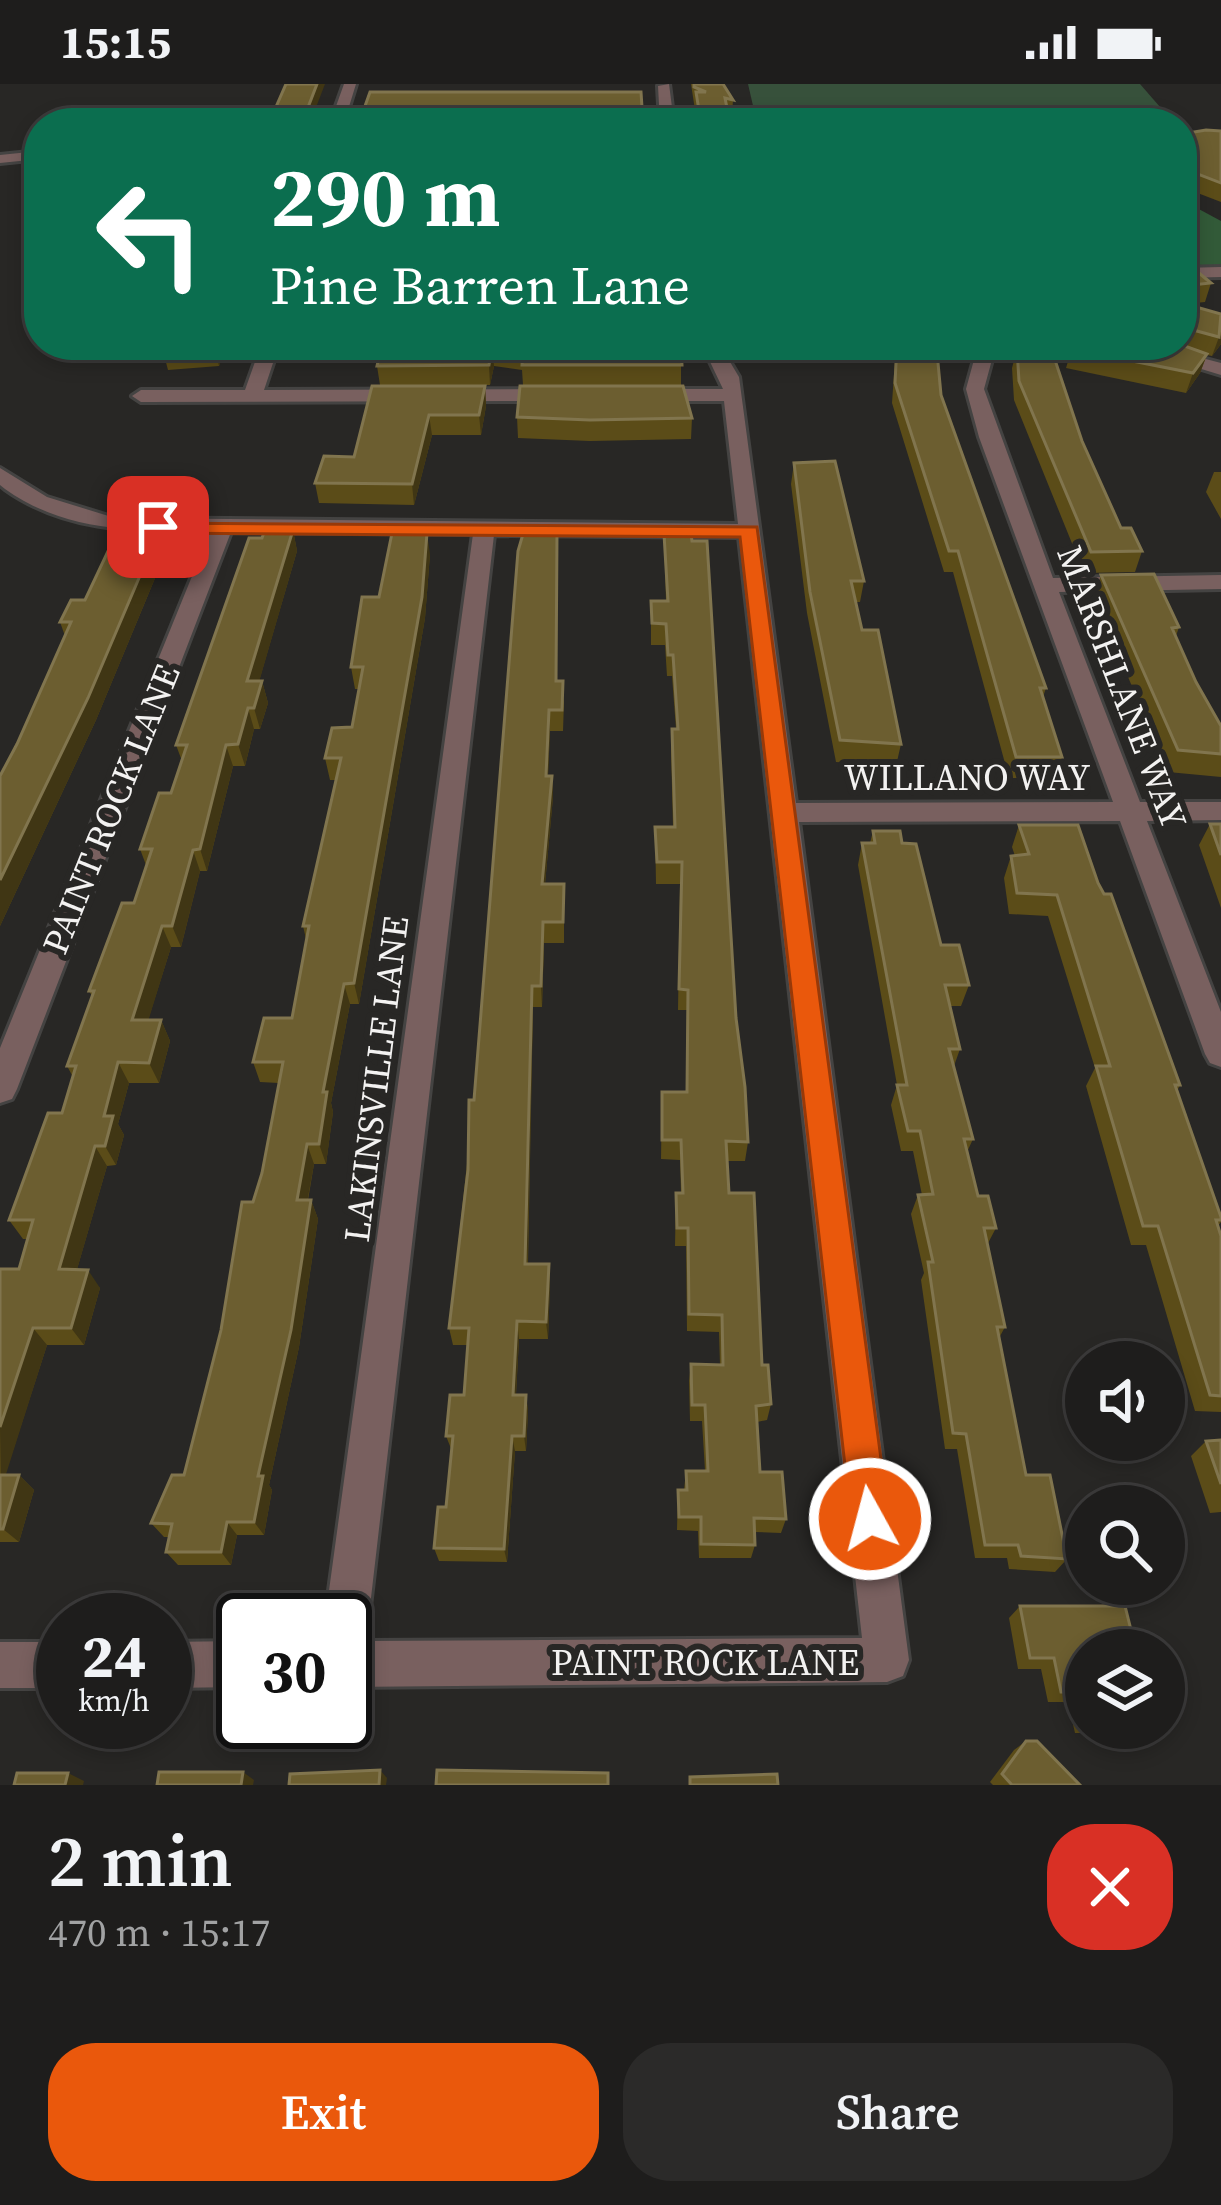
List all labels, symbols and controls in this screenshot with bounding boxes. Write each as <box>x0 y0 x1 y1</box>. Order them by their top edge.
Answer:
text: 15:15 <box>60 11 171 73</box>
text: 290 m <box>270 139 501 254</box>
icon: left <box>72 156 228 312</box>
text: Pine Barren Lane <box>270 248 690 322</box>
pin <box>107 476 209 578</box>
icon: arrive <box>125 494 191 560</box>
street label: MARSHLANE WAY <box>1045 538 1199 836</box>
street label: PAINT ROCK LANE <box>31 657 191 961</box>
street label: WILLANO WAY <box>844 753 1090 802</box>
street label: LAKINSVILLE LANE <box>332 913 420 1245</box>
map controls <box>1065 1341 1185 1749</box>
button: sound <box>1065 1341 1185 1461</box>
position arrow <box>807 1456 933 1582</box>
button: search <box>1065 1485 1185 1605</box>
speed limit sign: 30 <box>216 1593 372 1749</box>
text: 24 <box>81 1615 147 1697</box>
button: layers <box>1065 1629 1185 1749</box>
street label: PAINT ROCK LANE <box>551 1638 859 1687</box>
text: km/h <box>78 1680 150 1721</box>
text: 2 min <box>48 1811 233 1910</box>
button: close <box>1047 1824 1173 1950</box>
text: 470 m · 15:17 <box>48 1906 270 1959</box>
button: Exit <box>48 2043 599 2181</box>
button: Share <box>623 2043 1173 2181</box>

